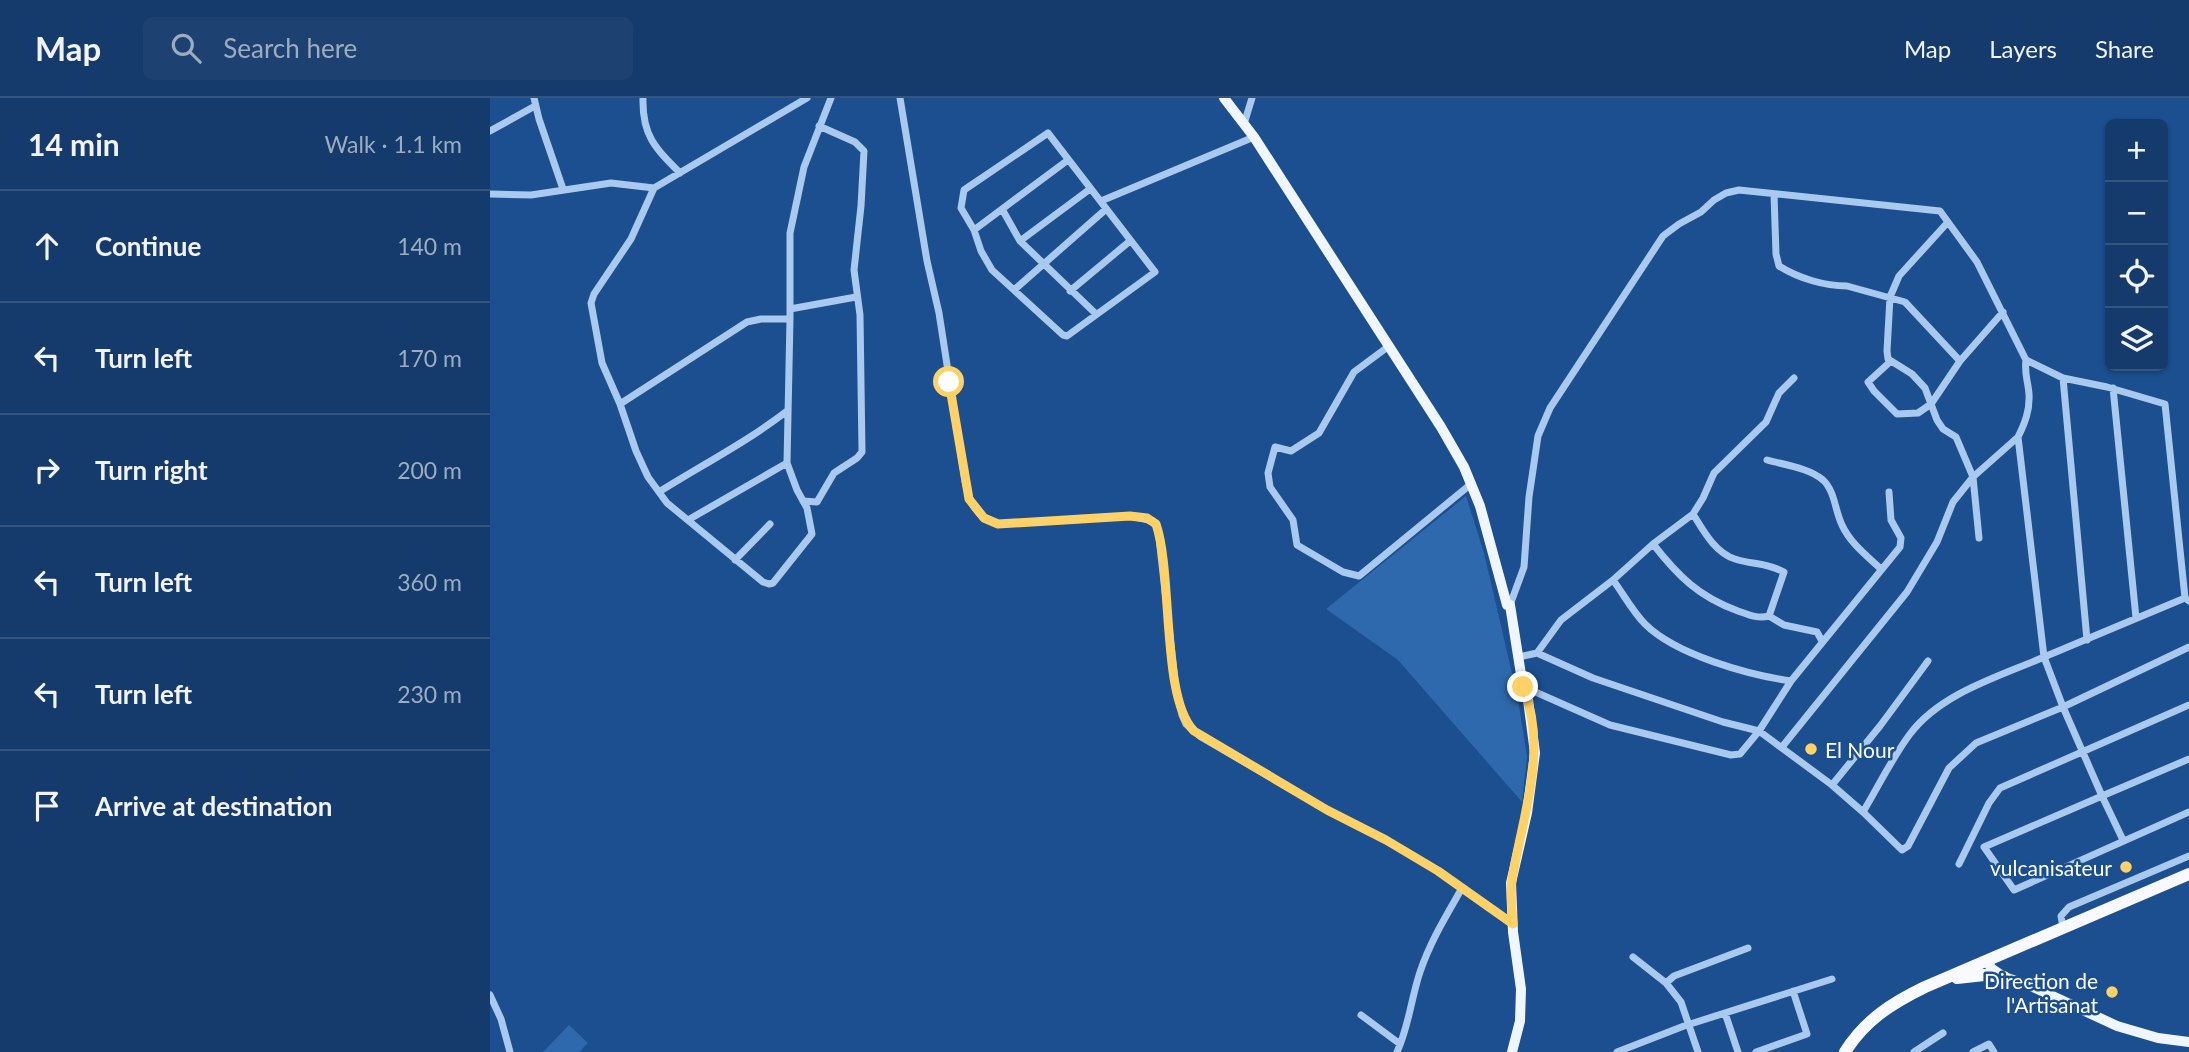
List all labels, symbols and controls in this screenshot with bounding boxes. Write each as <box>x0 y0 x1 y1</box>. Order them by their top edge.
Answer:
search box <box>143 17 633 80</box>
text: Map <box>35 28 101 68</box>
icon: search <box>167 29 205 67</box>
text: Search here <box>223 32 357 64</box>
text: Map <box>1904 34 1951 63</box>
text: Layers <box>1989 34 2057 63</box>
text: Share <box>2095 34 2154 63</box>
map controls <box>2105 119 2168 371</box>
button: + <box>2105 119 2168 182</box>
text: 14 min <box>28 126 120 162</box>
text: Walk · 1.1 km <box>325 130 462 158</box>
button: − <box>2105 182 2168 245</box>
icon: ahead <box>28 227 66 265</box>
text: Continue <box>95 230 201 262</box>
text: 140 m <box>397 232 462 260</box>
button: locate <box>2105 245 2168 308</box>
button: layers <box>2105 308 2168 371</box>
icon: left <box>28 339 66 377</box>
text: Turn left <box>95 342 192 374</box>
text: 170 m <box>397 344 462 372</box>
route start <box>933 366 964 397</box>
icon: right <box>28 451 66 489</box>
text: Turn right <box>95 454 208 486</box>
text: 200 m <box>397 456 462 484</box>
icon: left <box>28 563 66 601</box>
text: Turn left <box>95 566 192 598</box>
text: 360 m <box>397 568 462 596</box>
route end <box>1507 671 1538 702</box>
icon: left <box>28 675 66 713</box>
text: Turn left <box>95 678 192 710</box>
text: 230 m <box>397 680 462 708</box>
place label: El Nour <box>1825 737 1895 762</box>
marker: El Nour <box>1803 741 1819 757</box>
icon: arrive <box>28 787 66 825</box>
text: Arrive at destination <box>95 790 332 822</box>
place label: vulcanisateur <box>1990 855 2112 880</box>
marker: vulcanisateur <box>2118 859 2134 875</box>
place label: Direction de l'Artisanat <box>1984 968 2098 1017</box>
marker: Direction de l'Artisanat <box>2104 984 2120 1000</box>

